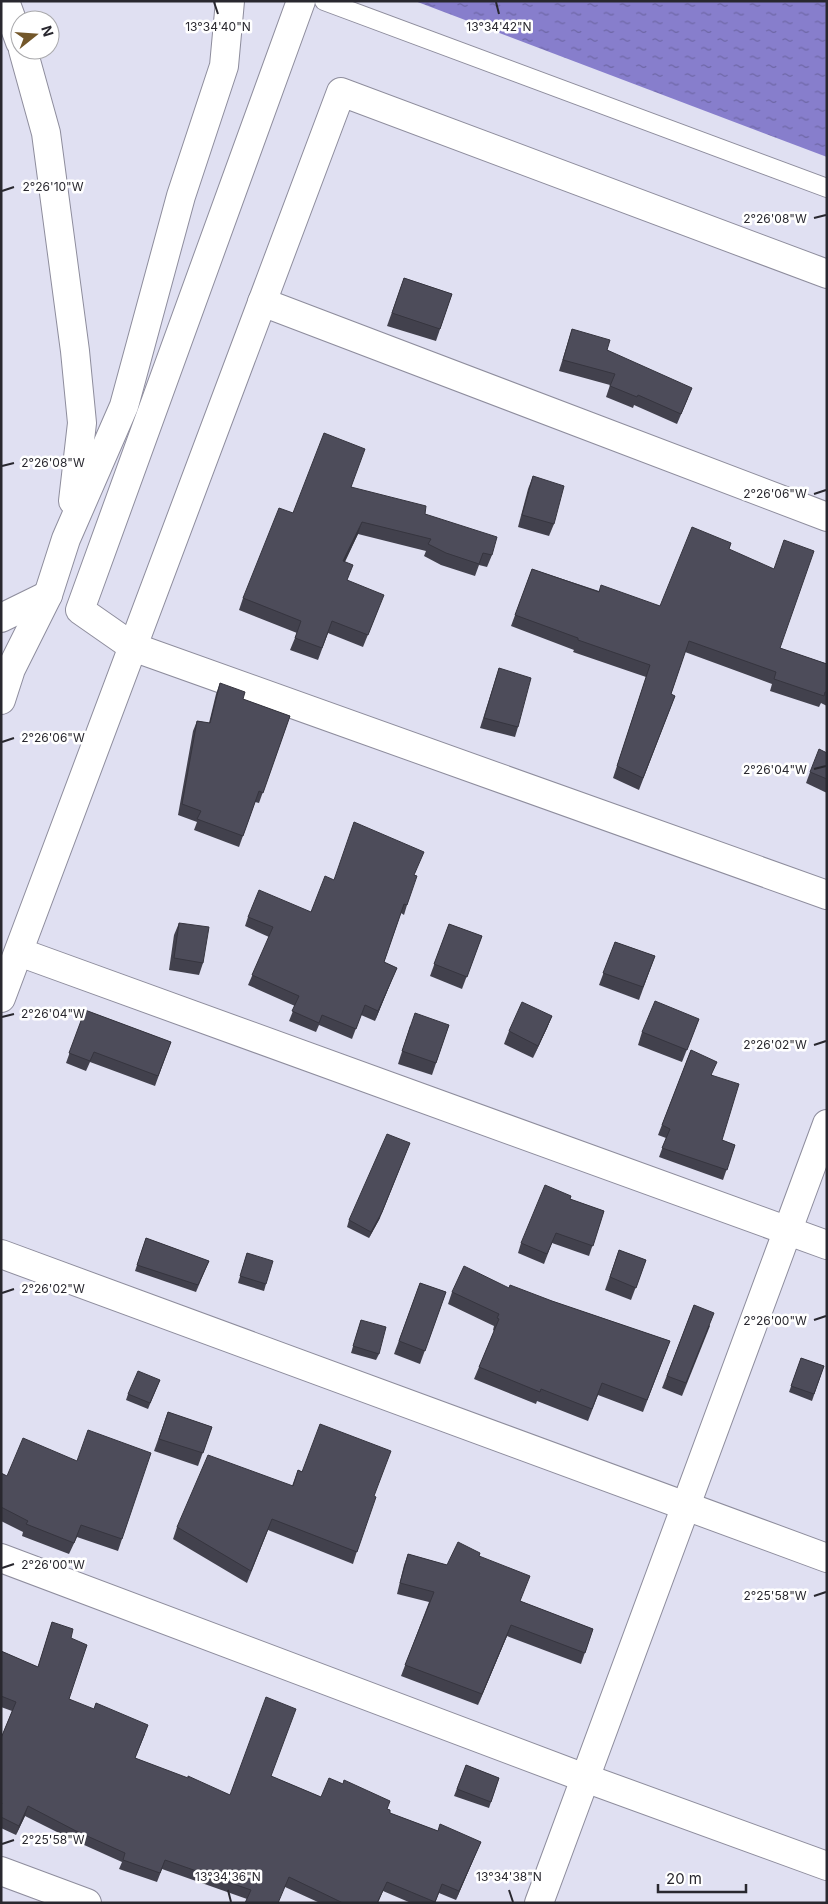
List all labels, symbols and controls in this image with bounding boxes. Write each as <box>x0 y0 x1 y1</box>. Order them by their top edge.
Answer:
north arrow <box>10 10 60 60</box>
text: 13°34'40"N <box>185 19 251 34</box>
text: 13°34'42"N <box>466 19 532 34</box>
text: N <box>38 23 58 39</box>
text: 2°26'10"W <box>22 179 84 194</box>
text: 2°26'08"W <box>743 211 807 226</box>
text: 2°26'08"W <box>21 455 85 470</box>
text: 2°26'06"W <box>743 486 807 501</box>
text: 2°26'06"W <box>21 730 85 745</box>
text: 2°26'04"W <box>743 762 807 777</box>
text: 2°26'04"W <box>21 1006 85 1021</box>
text: 2°26'02"W <box>743 1037 807 1052</box>
text: 2°26'02"W <box>21 1281 85 1296</box>
text: 2°26'00"W <box>743 1313 807 1328</box>
text: 2°26'00"W <box>21 1557 85 1572</box>
text: 2°25'58"W <box>743 1588 807 1603</box>
text: 2°25'58"W <box>21 1832 85 1847</box>
scale bar <box>658 1862 746 1894</box>
text: 13°34'36"N <box>195 1869 261 1884</box>
text: 13°34'38"N <box>476 1869 542 1884</box>
text: 20 m <box>666 1869 702 1888</box>

